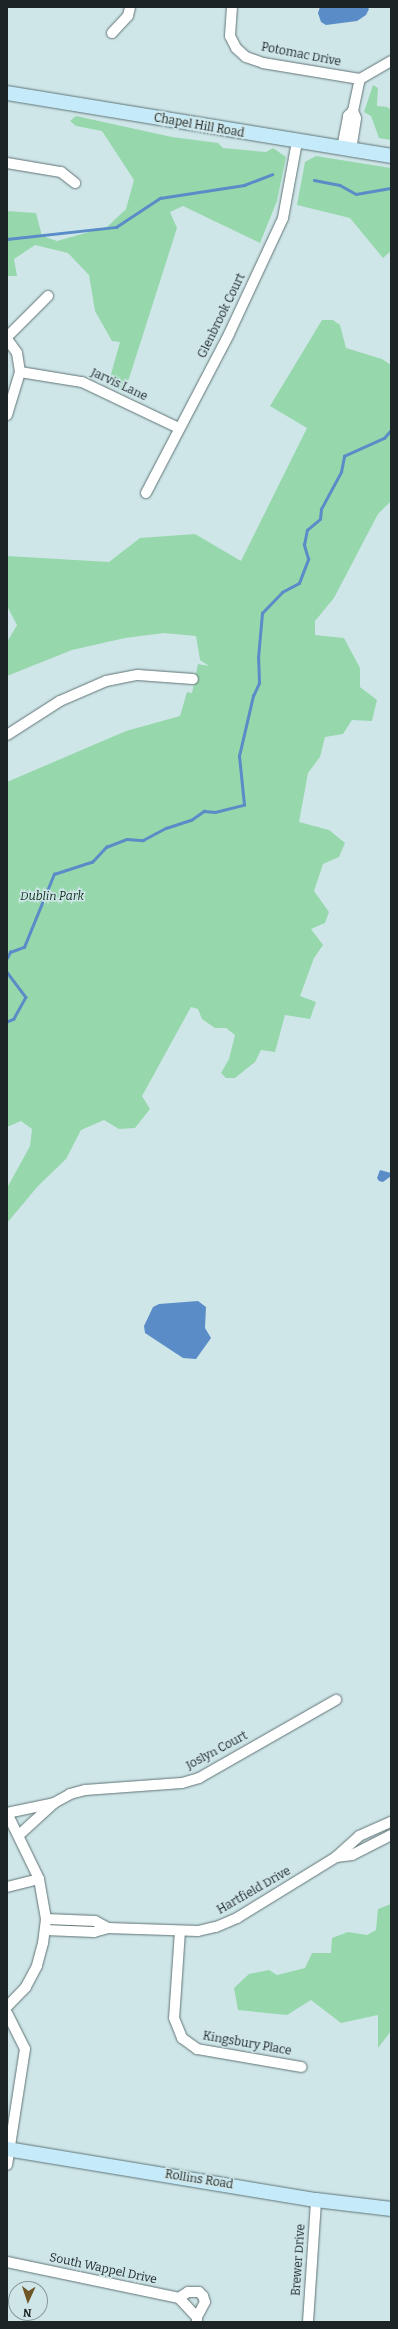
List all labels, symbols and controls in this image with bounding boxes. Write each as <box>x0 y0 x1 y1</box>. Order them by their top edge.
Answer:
street label: Potomac Drive <box>260 40 342 70</box>
street label: Chapel Hill Road <box>153 111 245 141</box>
street label: Glenbrook Court <box>195 271 249 361</box>
street label: Jarvis Lane <box>88 366 150 404</box>
park label: Dublin Park <box>20 890 84 904</box>
street label: Joslyn Court <box>184 1729 250 1773</box>
street label: Hartfield Drive <box>215 1864 293 1918</box>
street label: Kingsbury Place <box>202 2029 292 2059</box>
street label: Rollins Road <box>164 2167 234 2193</box>
street label: Brewer Drive <box>289 2224 309 2296</box>
street label: South Wappel Drive <box>48 2251 158 2287</box>
north arrow <box>8 2281 48 2321</box>
text: N <box>23 2306 32 2319</box>

